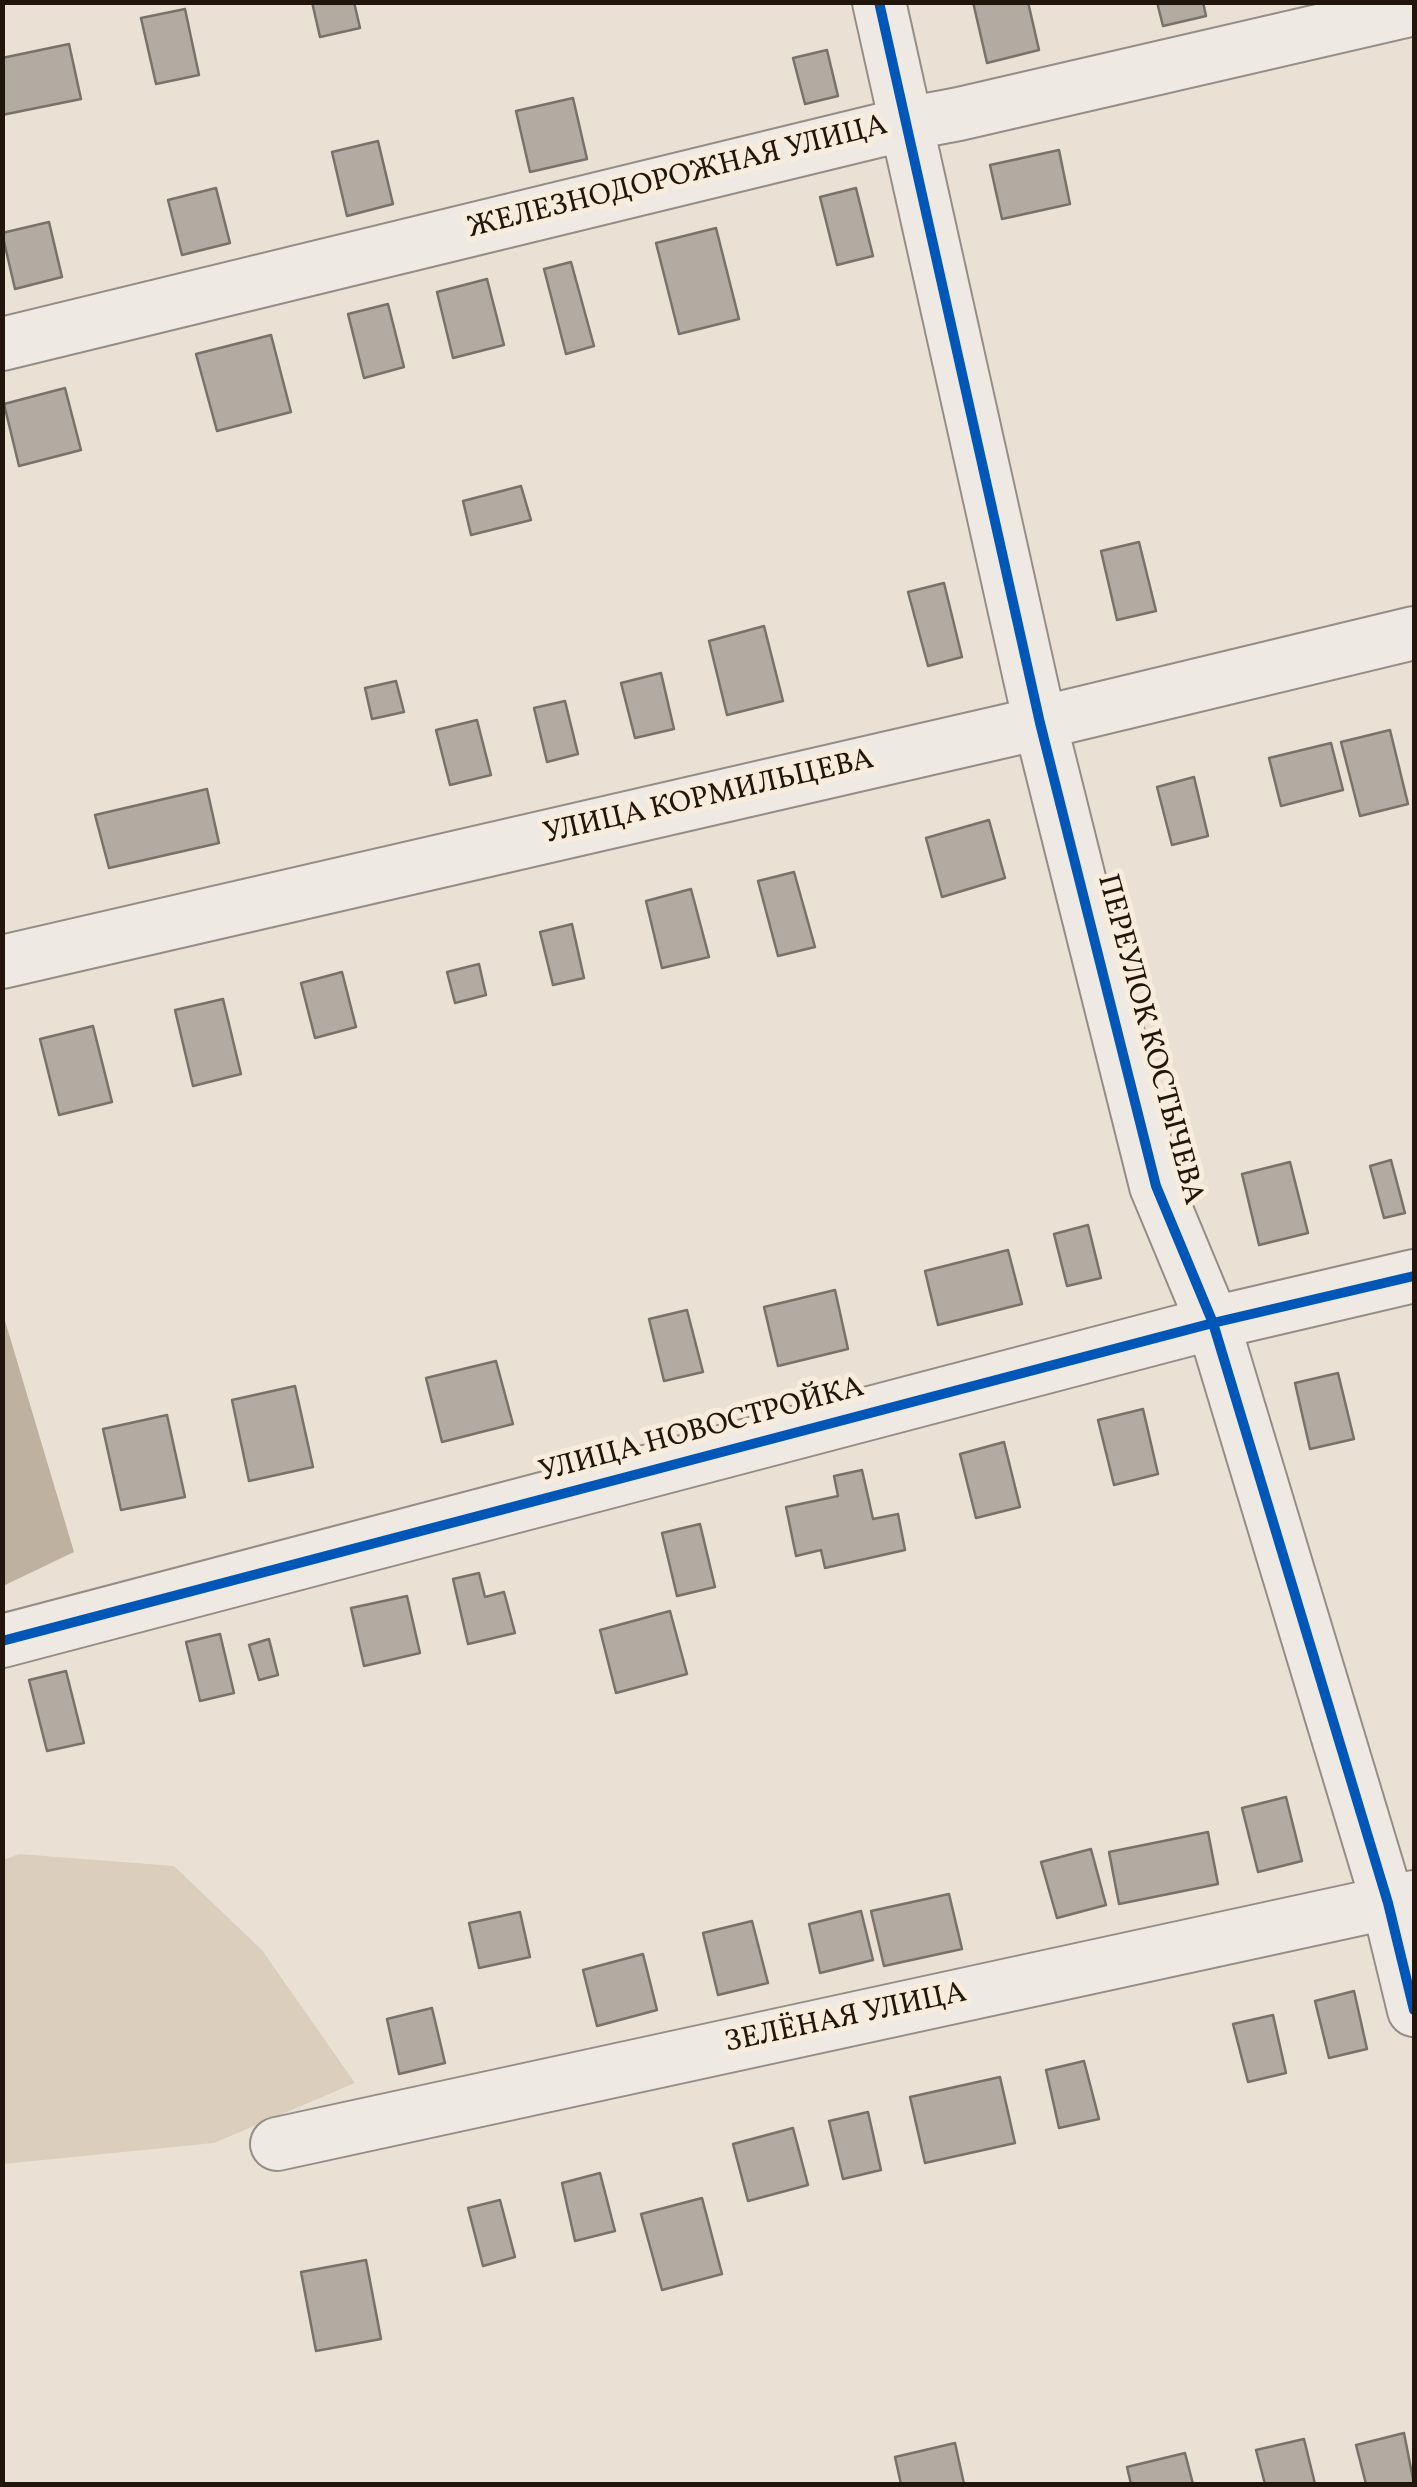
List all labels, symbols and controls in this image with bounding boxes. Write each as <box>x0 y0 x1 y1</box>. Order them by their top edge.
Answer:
street label: ЖЕЛЕЗНОДОРОЖНАЯ УЛИЦА <box>464 109 892 249</box>
street label: УЛИЦА КОРМИЛЬЦЕВА <box>540 743 878 855</box>
street label: ПЕРЕУЛОК КОСТЫЧЕВА <box>1087 871 1209 1209</box>
street label: УЛИЦА НОВОСТРОЙКА <box>536 1371 868 1493</box>
street label: ЗЕЛЁНАЯ УЛИЦА <box>722 1977 970 2063</box>

